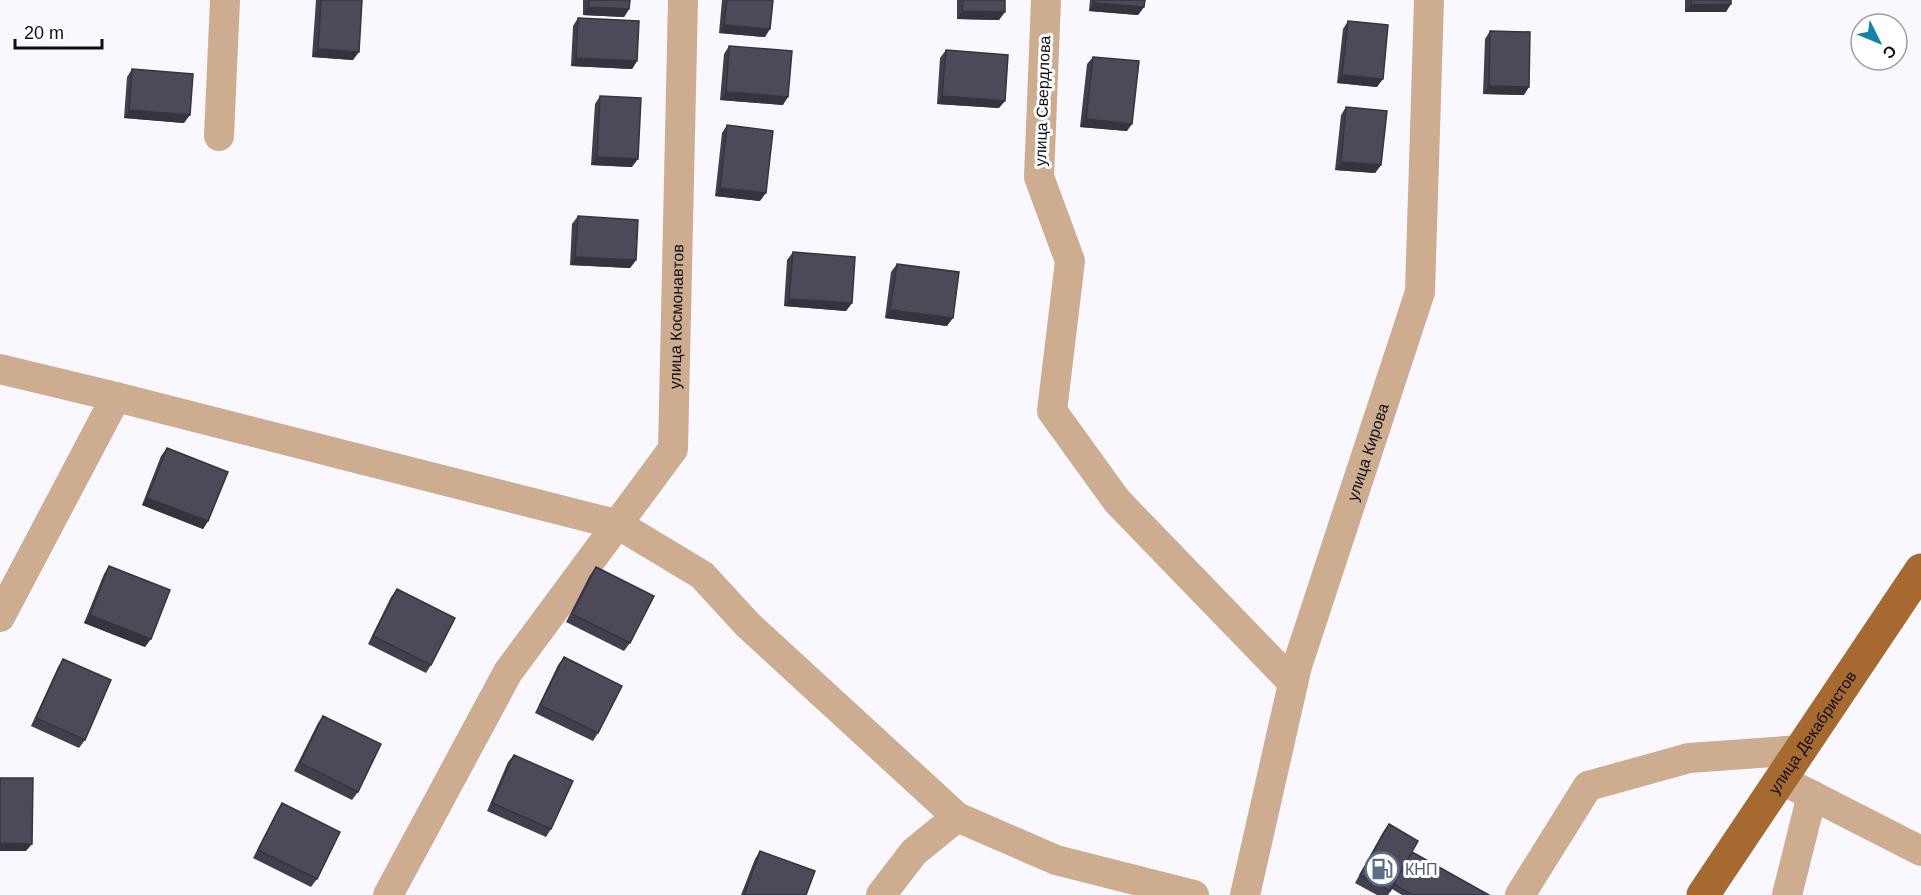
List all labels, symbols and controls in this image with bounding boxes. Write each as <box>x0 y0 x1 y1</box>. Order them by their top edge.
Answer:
scale bar <box>15 12 102 50</box>
north arrow <box>1849 12 1909 72</box>
text: 20 m <box>24 23 64 43</box>
street label: улица Свердлова <box>1032 35 1053 167</box>
text: С <box>1879 42 1900 62</box>
street label: улица Космонавтов <box>666 244 687 389</box>
street label: улица Кирова <box>1344 401 1392 503</box>
street label: улица Декабристов <box>1765 668 1860 797</box>
fuel station icon: КНП <box>1364 851 1400 887</box>
place label: КНП <box>1405 861 1437 878</box>

